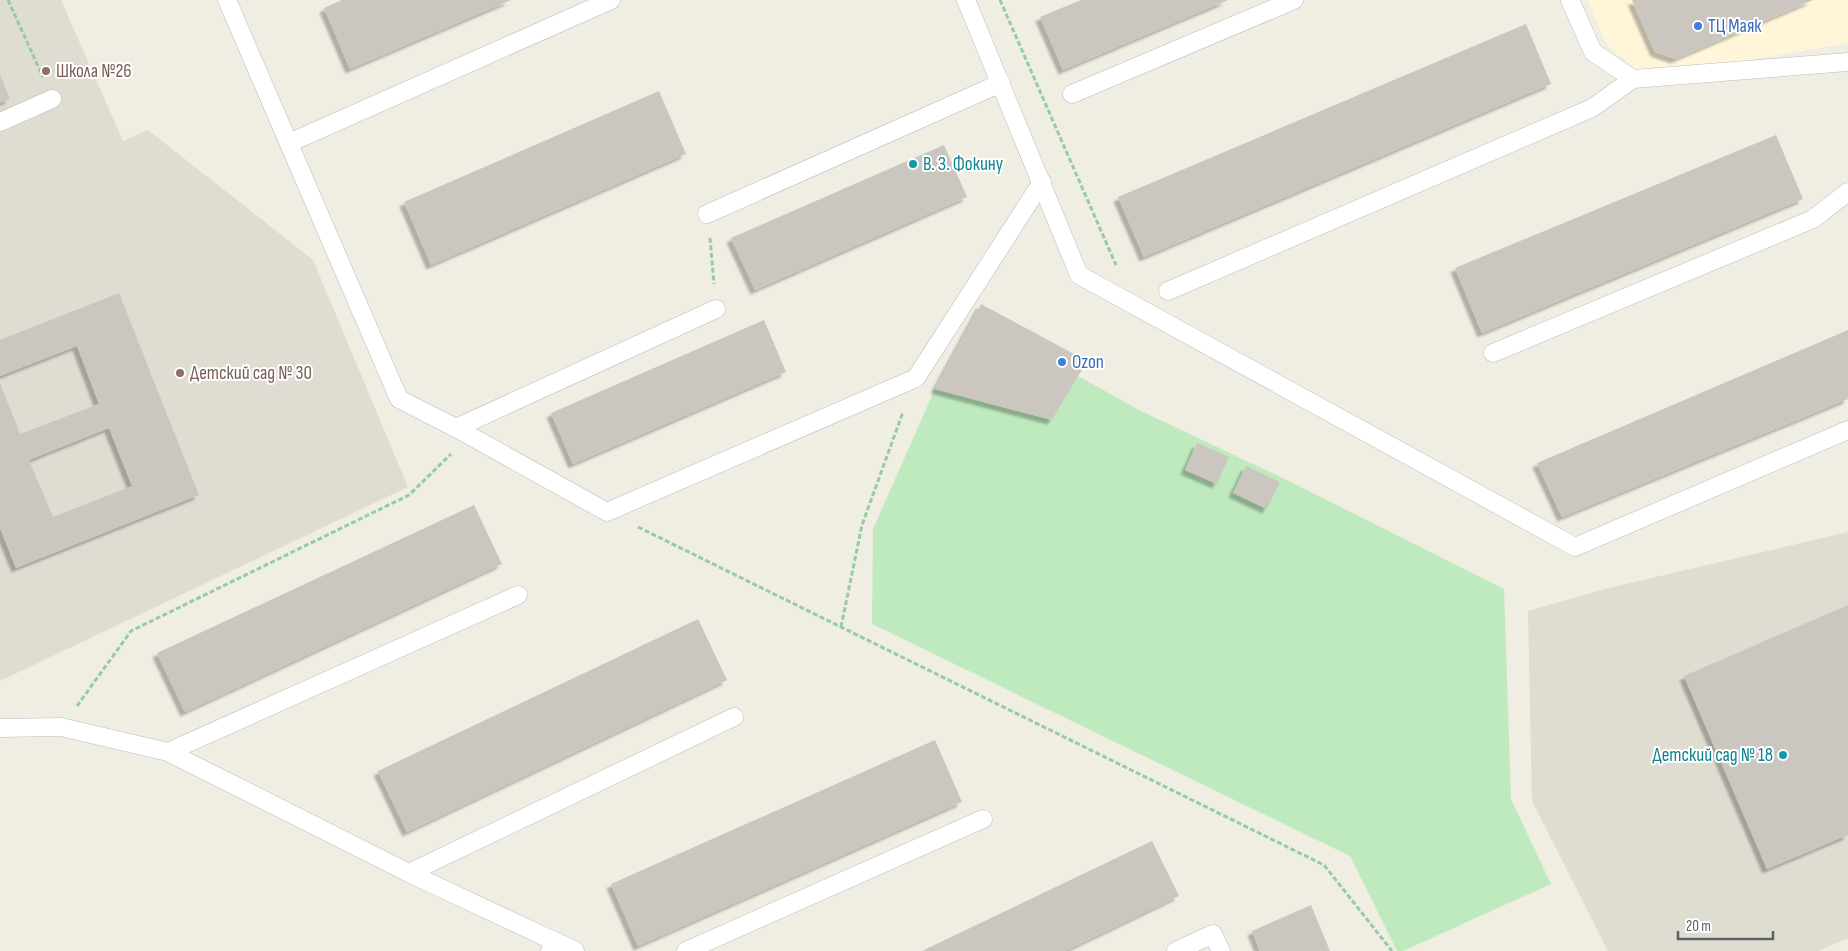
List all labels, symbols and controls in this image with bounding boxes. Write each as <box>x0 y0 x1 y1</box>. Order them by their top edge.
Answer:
place label: ТЦ Маяк <box>1708 15 1762 38</box>
marker: ТЦ Маяк <box>1692 20 1704 32</box>
place label: Школа №26 <box>56 60 132 83</box>
marker: Школа №26 <box>40 65 52 77</box>
place label: В. З. Фокину <box>923 153 1004 176</box>
marker: В. З. Фокину <box>907 158 919 170</box>
place label: Ozon <box>1072 351 1104 374</box>
marker: Ozon <box>1056 356 1068 368</box>
place label: Детский сад № 30 <box>190 362 312 385</box>
marker: Детский сад № 30 <box>174 367 186 379</box>
place label: Детский сад № 18 <box>1653 744 1773 767</box>
marker: Детский сад № 18 <box>1777 749 1789 761</box>
scale bar <box>1678 908 1773 940</box>
text: 20 m <box>1686 917 1711 936</box>

